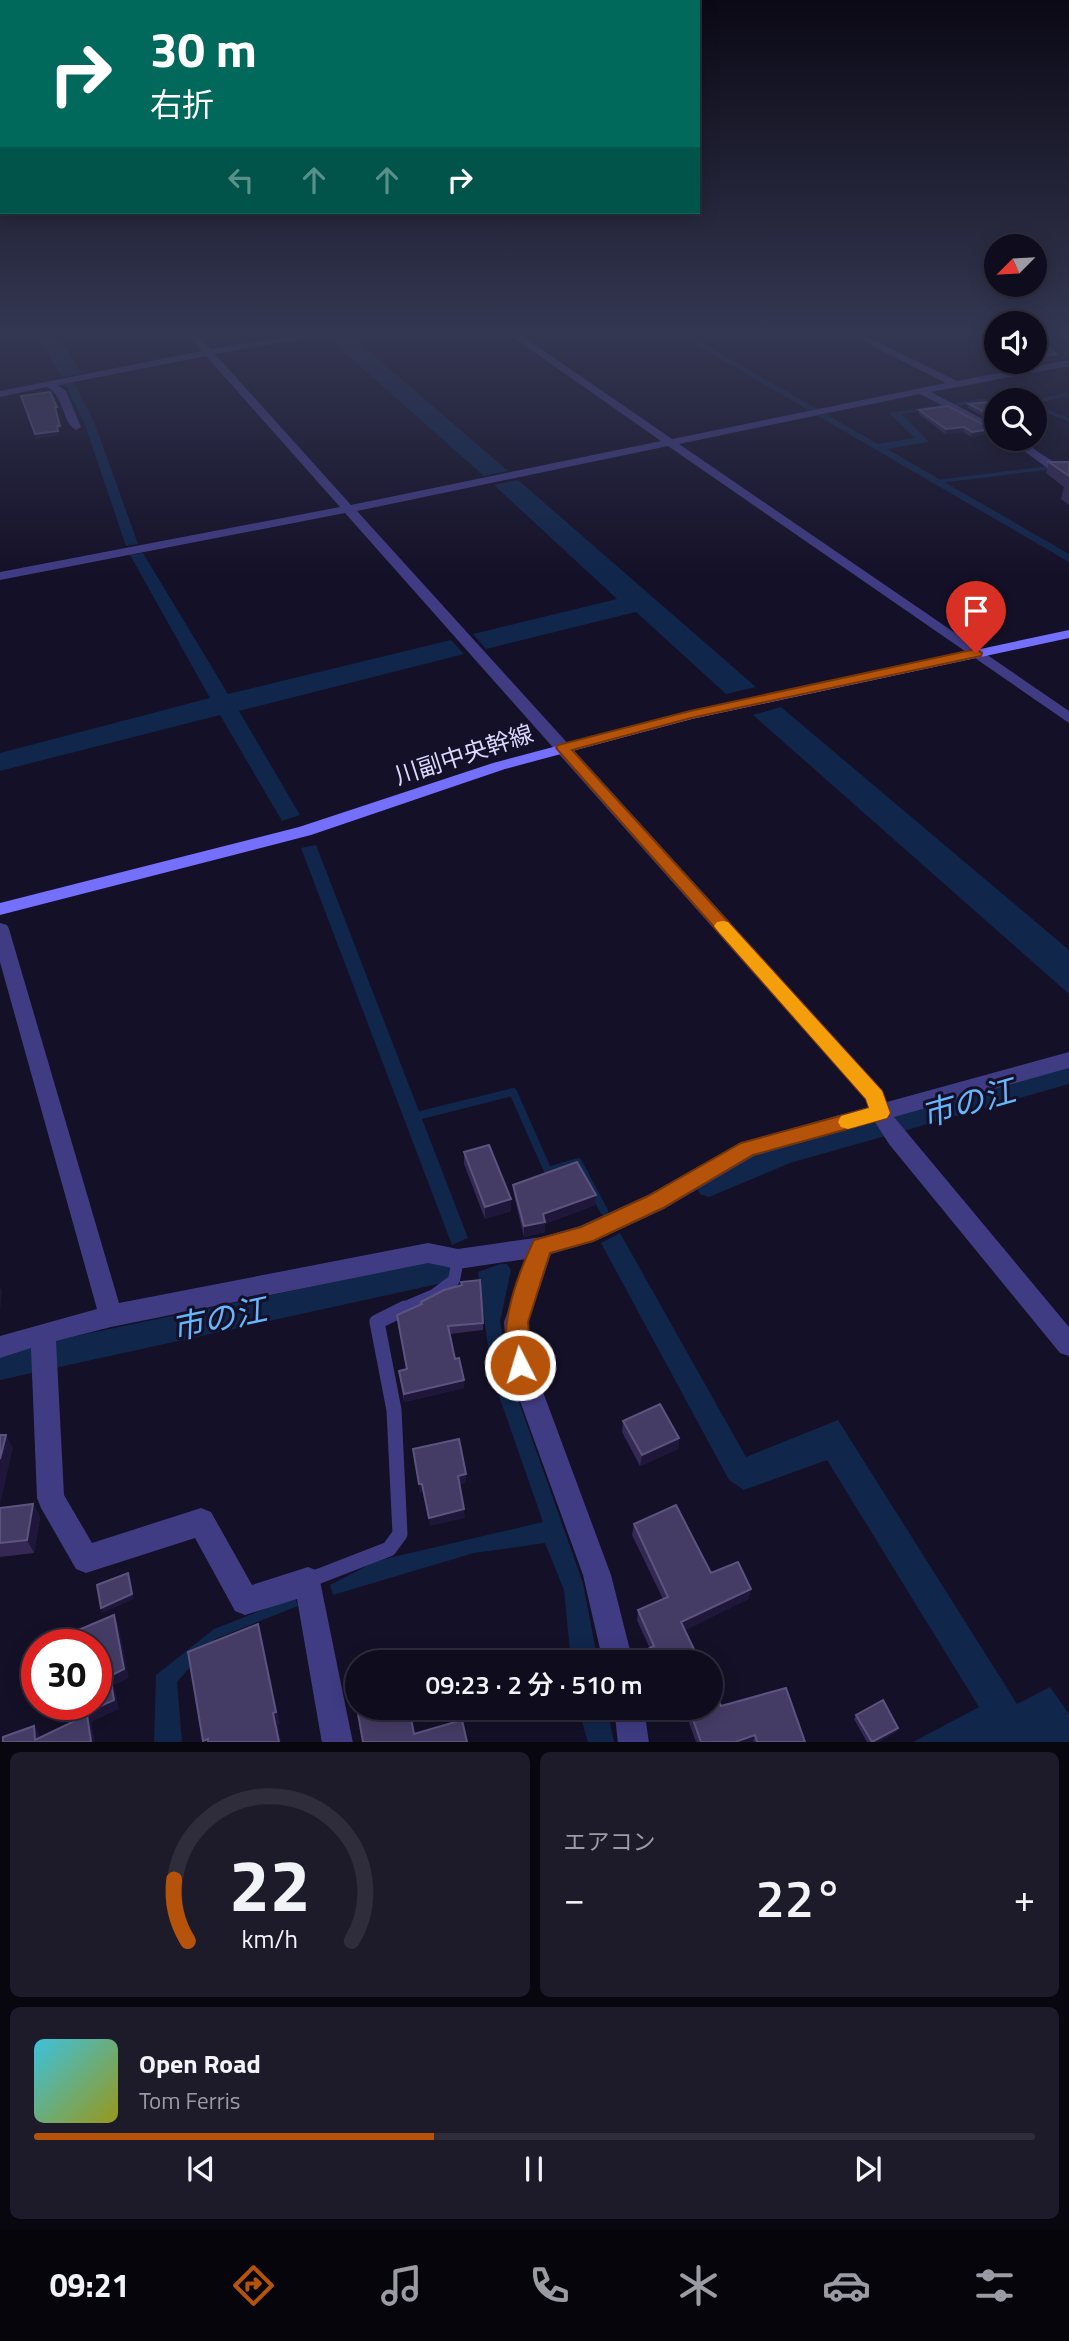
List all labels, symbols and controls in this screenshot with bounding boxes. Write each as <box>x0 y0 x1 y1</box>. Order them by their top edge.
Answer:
text: 30 m <box>150 11 257 86</box>
icon: right <box>35 28 126 119</box>
text: 右折 <box>150 80 214 128</box>
icon: left <box>222 161 260 199</box>
icon: ahead <box>295 161 333 199</box>
icon: ahead <box>368 161 406 199</box>
icon: right <box>441 161 479 199</box>
north arrow <box>984 234 1046 298</box>
map controls <box>984 234 1047 451</box>
button: sound <box>984 311 1047 374</box>
button: search <box>984 388 1047 451</box>
pin <box>946 581 1006 653</box>
icon: arrive <box>957 592 995 630</box>
street label: 川副中央幹線 <box>390 715 538 793</box>
water label: 市の江 <box>915 1065 1023 1138</box>
water label: 市の江 <box>167 1284 274 1351</box>
position arrow <box>483 1328 557 1402</box>
speed limit sign: 30 <box>21 1629 112 1720</box>
text: 09:23 · 2 分 · 510 m <box>425 1665 643 1704</box>
text: エアコン <box>564 1824 656 1859</box>
text: 22 <box>229 1829 311 1939</box>
text: 22° <box>756 1858 843 1937</box>
text: − <box>564 1869 585 1927</box>
text: + <box>1014 1869 1035 1927</box>
text: km/h <box>241 1919 298 1957</box>
text: Open Road <box>139 2044 261 2083</box>
text: Tom Ferris <box>139 2083 240 2118</box>
icon: previous <box>182 2150 220 2188</box>
icon: pause <box>515 2150 553 2188</box>
icon: next <box>849 2150 887 2188</box>
text: 09:21 <box>50 2261 130 2309</box>
icon: directions <box>229 2261 278 2310</box>
icon: music <box>377 2261 426 2310</box>
icon: phone <box>525 2261 574 2310</box>
icon: climate <box>674 2261 723 2310</box>
icon: car <box>822 2261 871 2310</box>
icon: filters <box>970 2261 1019 2310</box>

